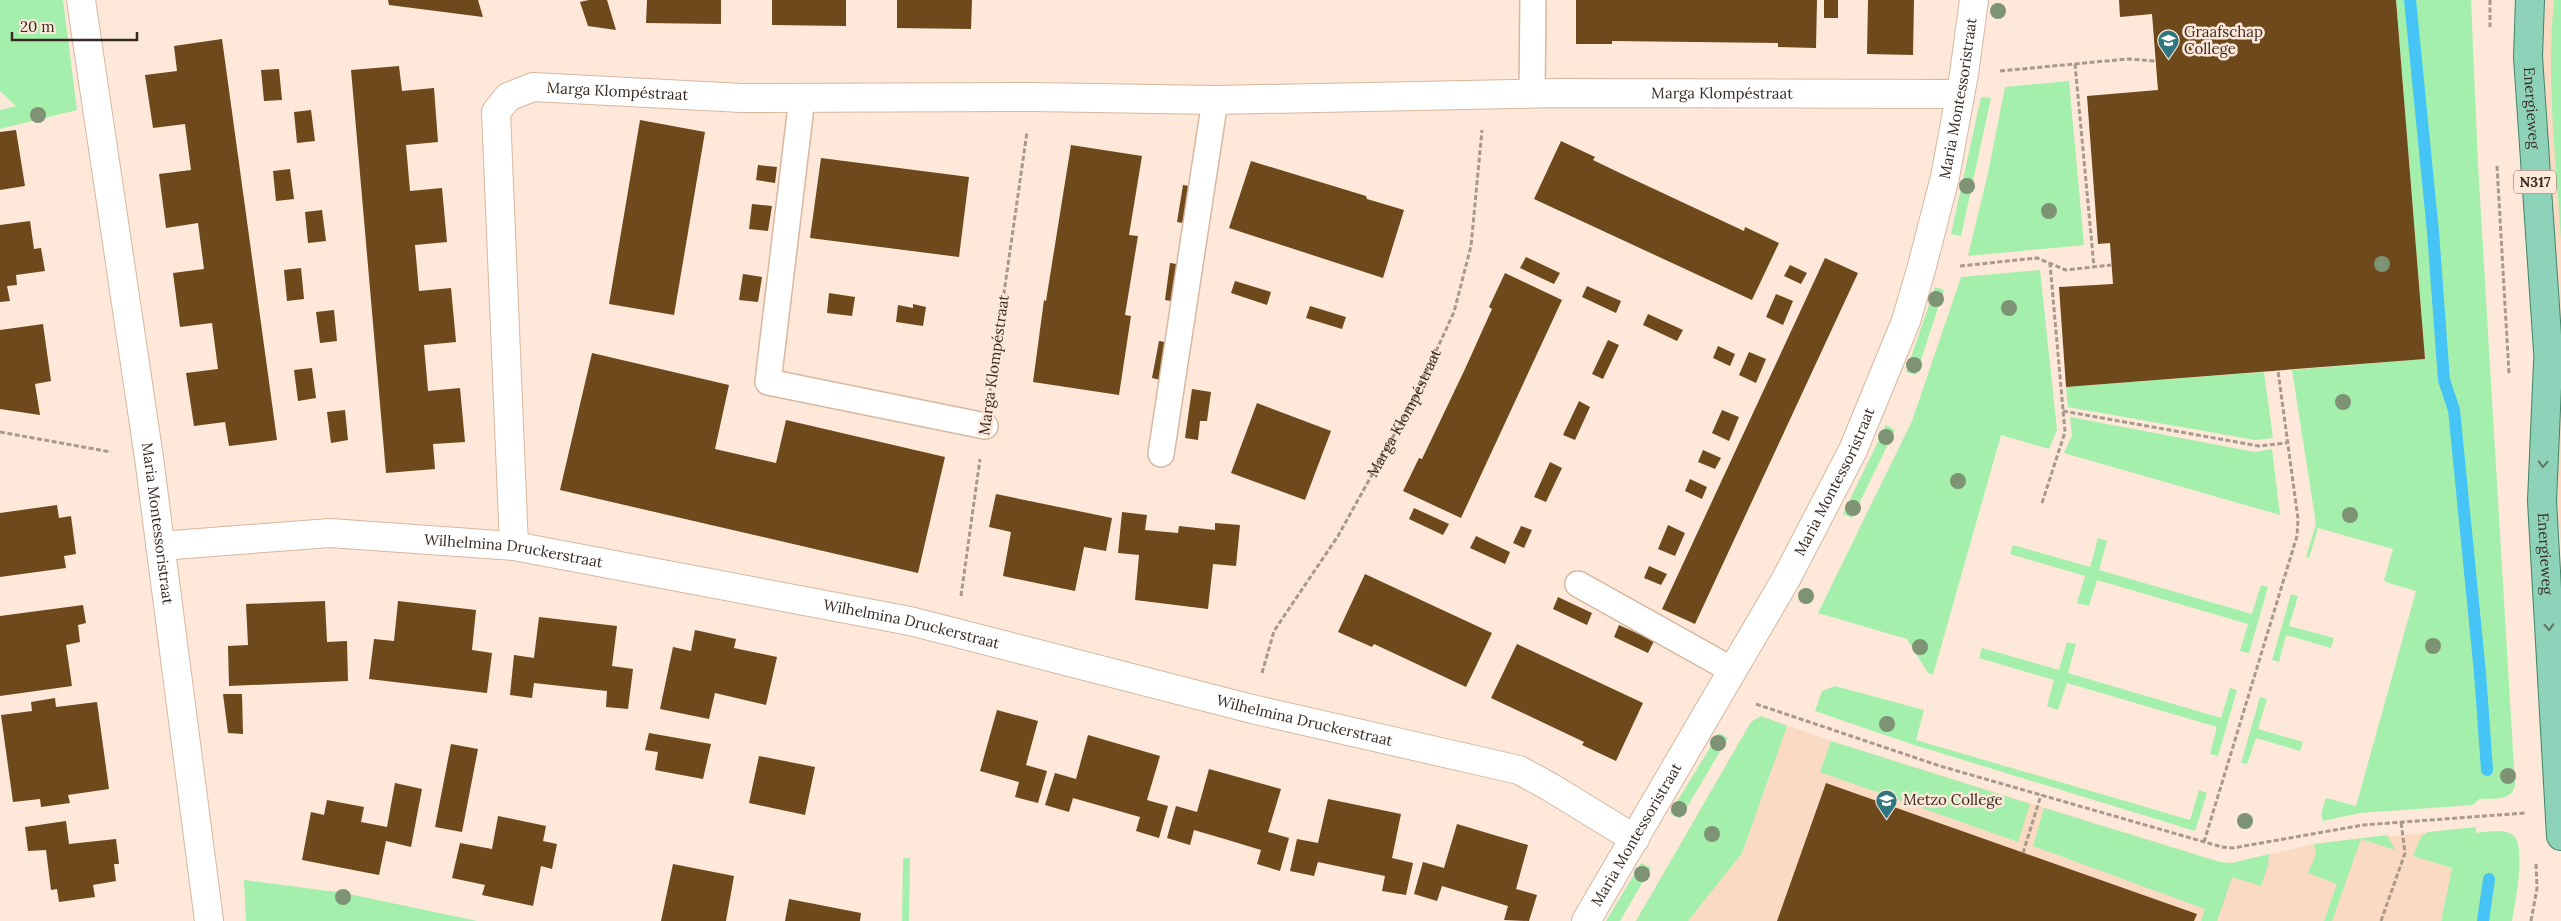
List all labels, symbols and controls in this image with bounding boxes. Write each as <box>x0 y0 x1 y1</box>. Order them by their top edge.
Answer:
scale bar <box>12 10 138 42</box>
street label: Maria Montessoristraat <box>1935 16 1981 180</box>
text: 20 m <box>20 17 55 36</box>
place label: Graafschap College <box>2184 22 2263 58</box>
school or university icon: Graafschap College <box>2156 29 2180 60</box>
street label: Energieweg <box>2520 66 2544 150</box>
street label: Marga Klompéstraat <box>546 78 689 104</box>
street label: Marga Klompéstraat <box>1651 83 1793 103</box>
road number: N317 <box>2514 170 2556 193</box>
street label: Marga Klompéstraat <box>974 293 1013 436</box>
street label: Marga Klompéstraat <box>1363 346 1445 480</box>
street label: Maria Montessoristraat <box>1790 404 1878 559</box>
street label: Maria Montessoristraat <box>138 441 178 606</box>
one-way arrow <box>2538 461 2549 469</box>
street label: Energieweg <box>2534 512 2557 596</box>
street label: Wilhelmina Druckerstraat <box>424 530 605 572</box>
street label: Wilhelmina Druckerstraat <box>822 595 1002 653</box>
one-way arrow <box>2543 623 2554 631</box>
street label: Wilhelmina Druckerstraat <box>1215 690 1395 750</box>
street label: Maria Montessoristraat <box>1587 759 1686 910</box>
school or university icon: Metzo College <box>1875 788 1899 819</box>
place label: Metzo College <box>1903 790 2003 809</box>

